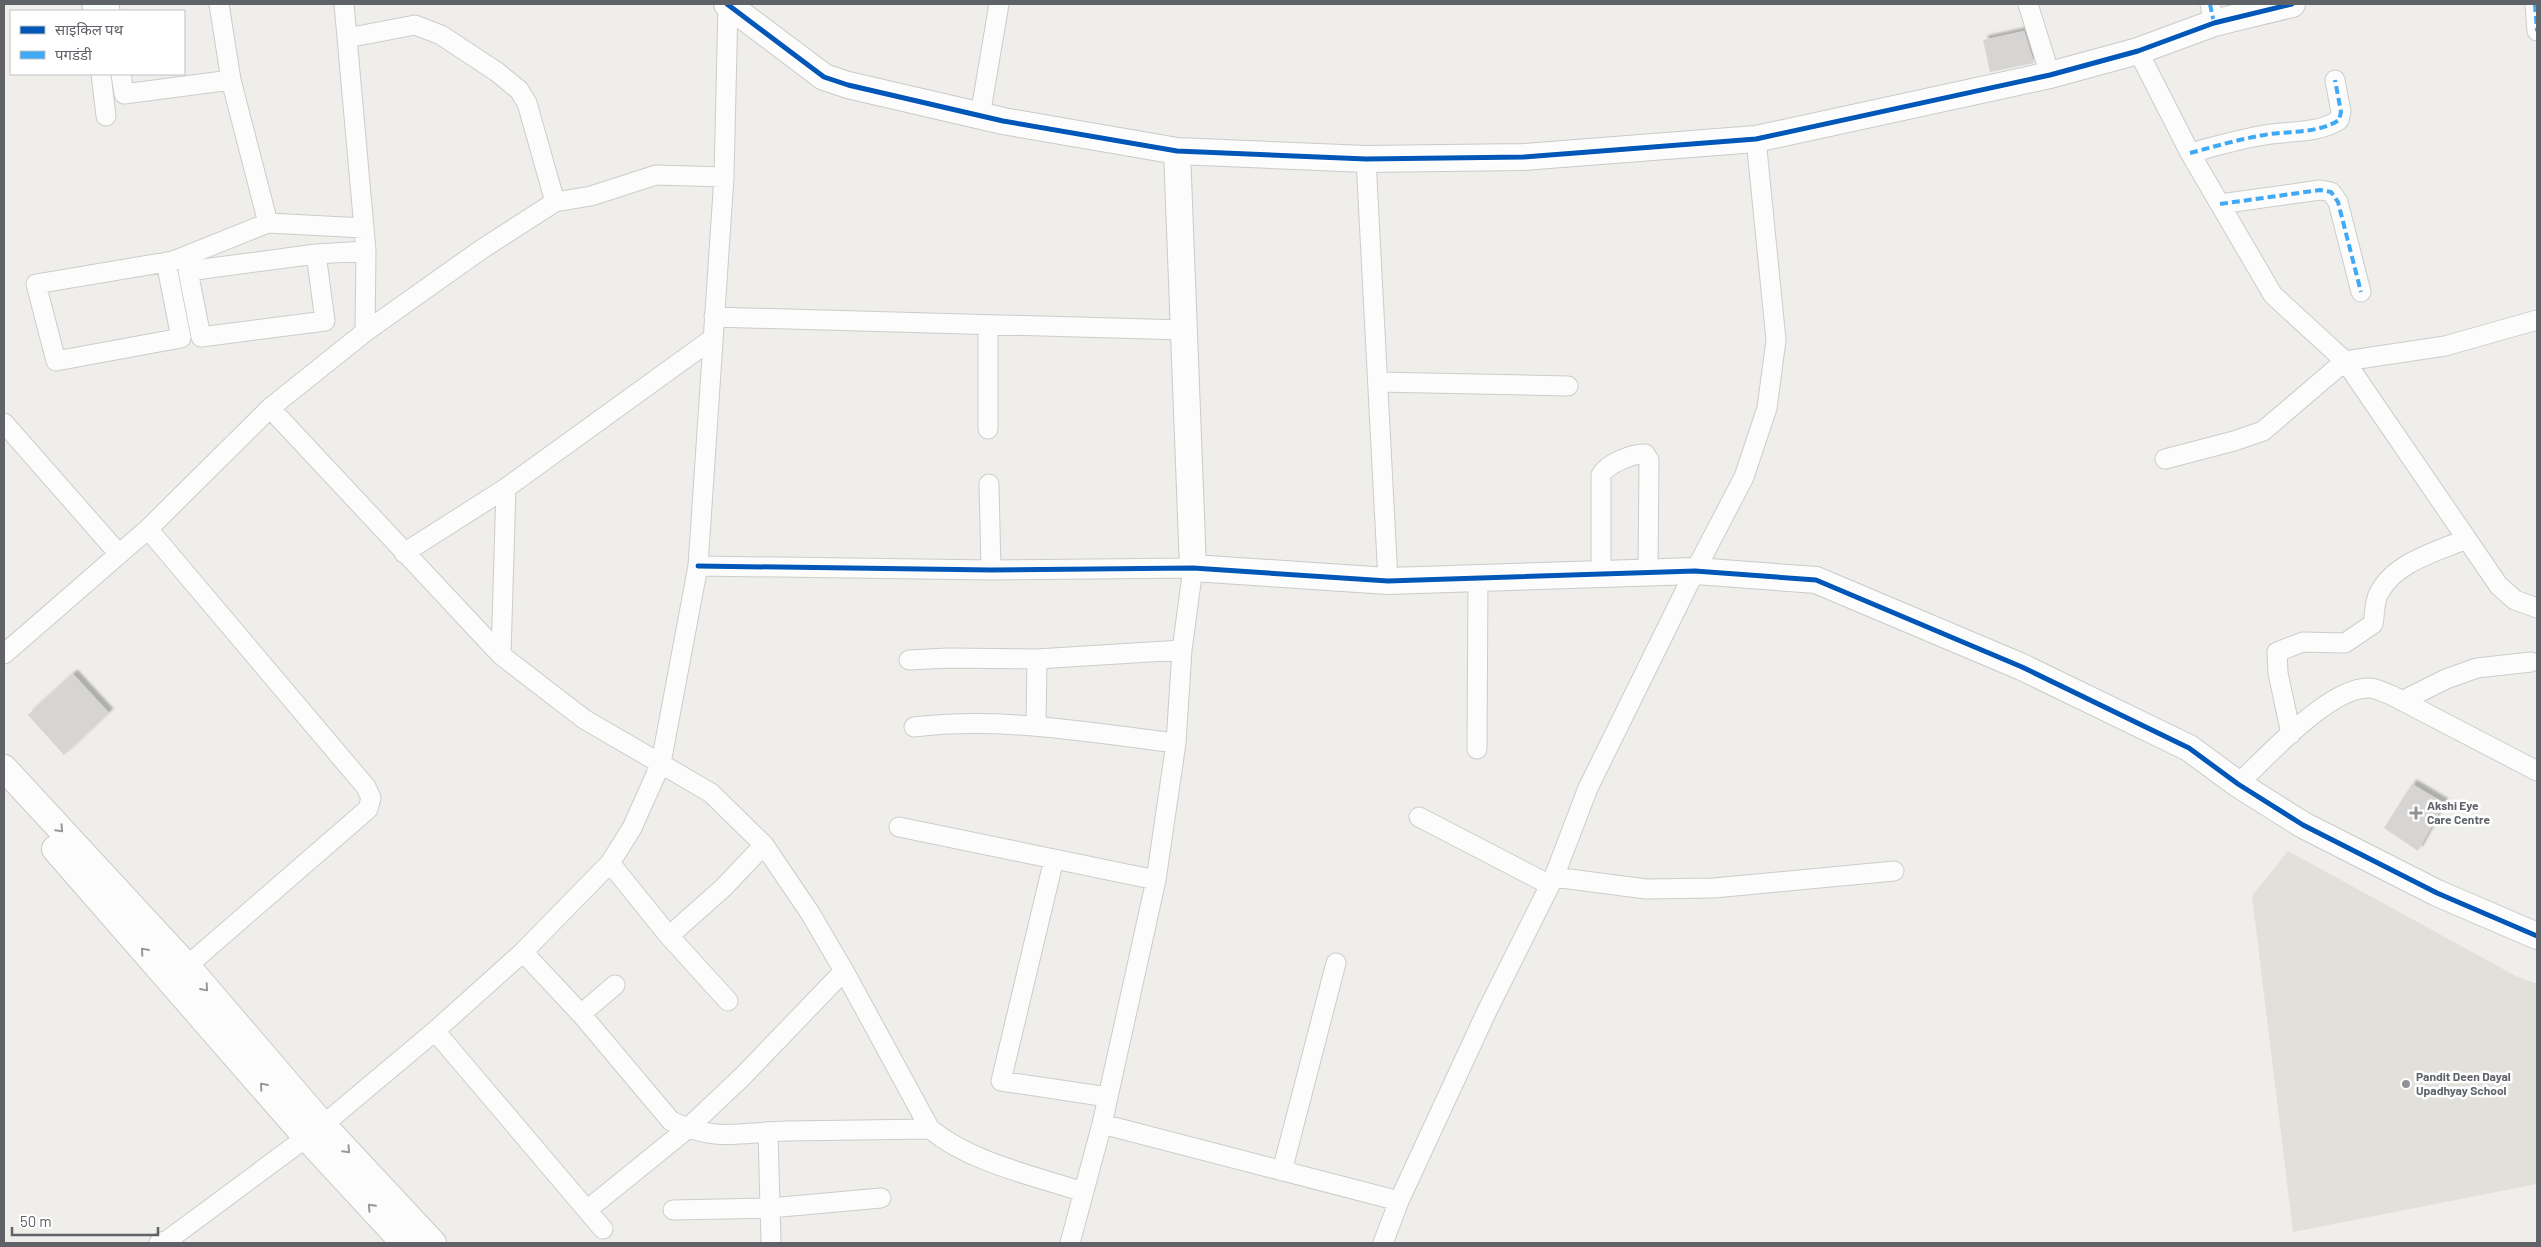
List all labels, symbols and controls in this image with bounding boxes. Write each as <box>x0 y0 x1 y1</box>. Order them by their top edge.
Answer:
legend <box>10 10 185 75</box>
text: साइकिल पथ <box>55 20 123 38</box>
text: पगडंडी <box>55 45 93 63</box>
place label: Akshi Eye Care Centre <box>2427 798 2490 826</box>
marker: Akshi Eye Care Centre <box>2409 806 2423 820</box>
one-way arrow <box>55 824 64 833</box>
one-way arrow <box>141 947 150 956</box>
one-way arrow <box>200 982 208 991</box>
place label: Pandit Deen Dayal Upadhyay School <box>2416 1069 2511 1097</box>
marker: Pandit Deen Dayal Upadhyay School <box>2400 1078 2412 1090</box>
one-way arrow <box>259 1083 268 1092</box>
one-way arrow <box>341 1145 350 1154</box>
scale bar <box>12 1204 159 1236</box>
one-way arrow <box>368 1204 377 1213</box>
text: 50 m <box>20 1212 52 1230</box>

